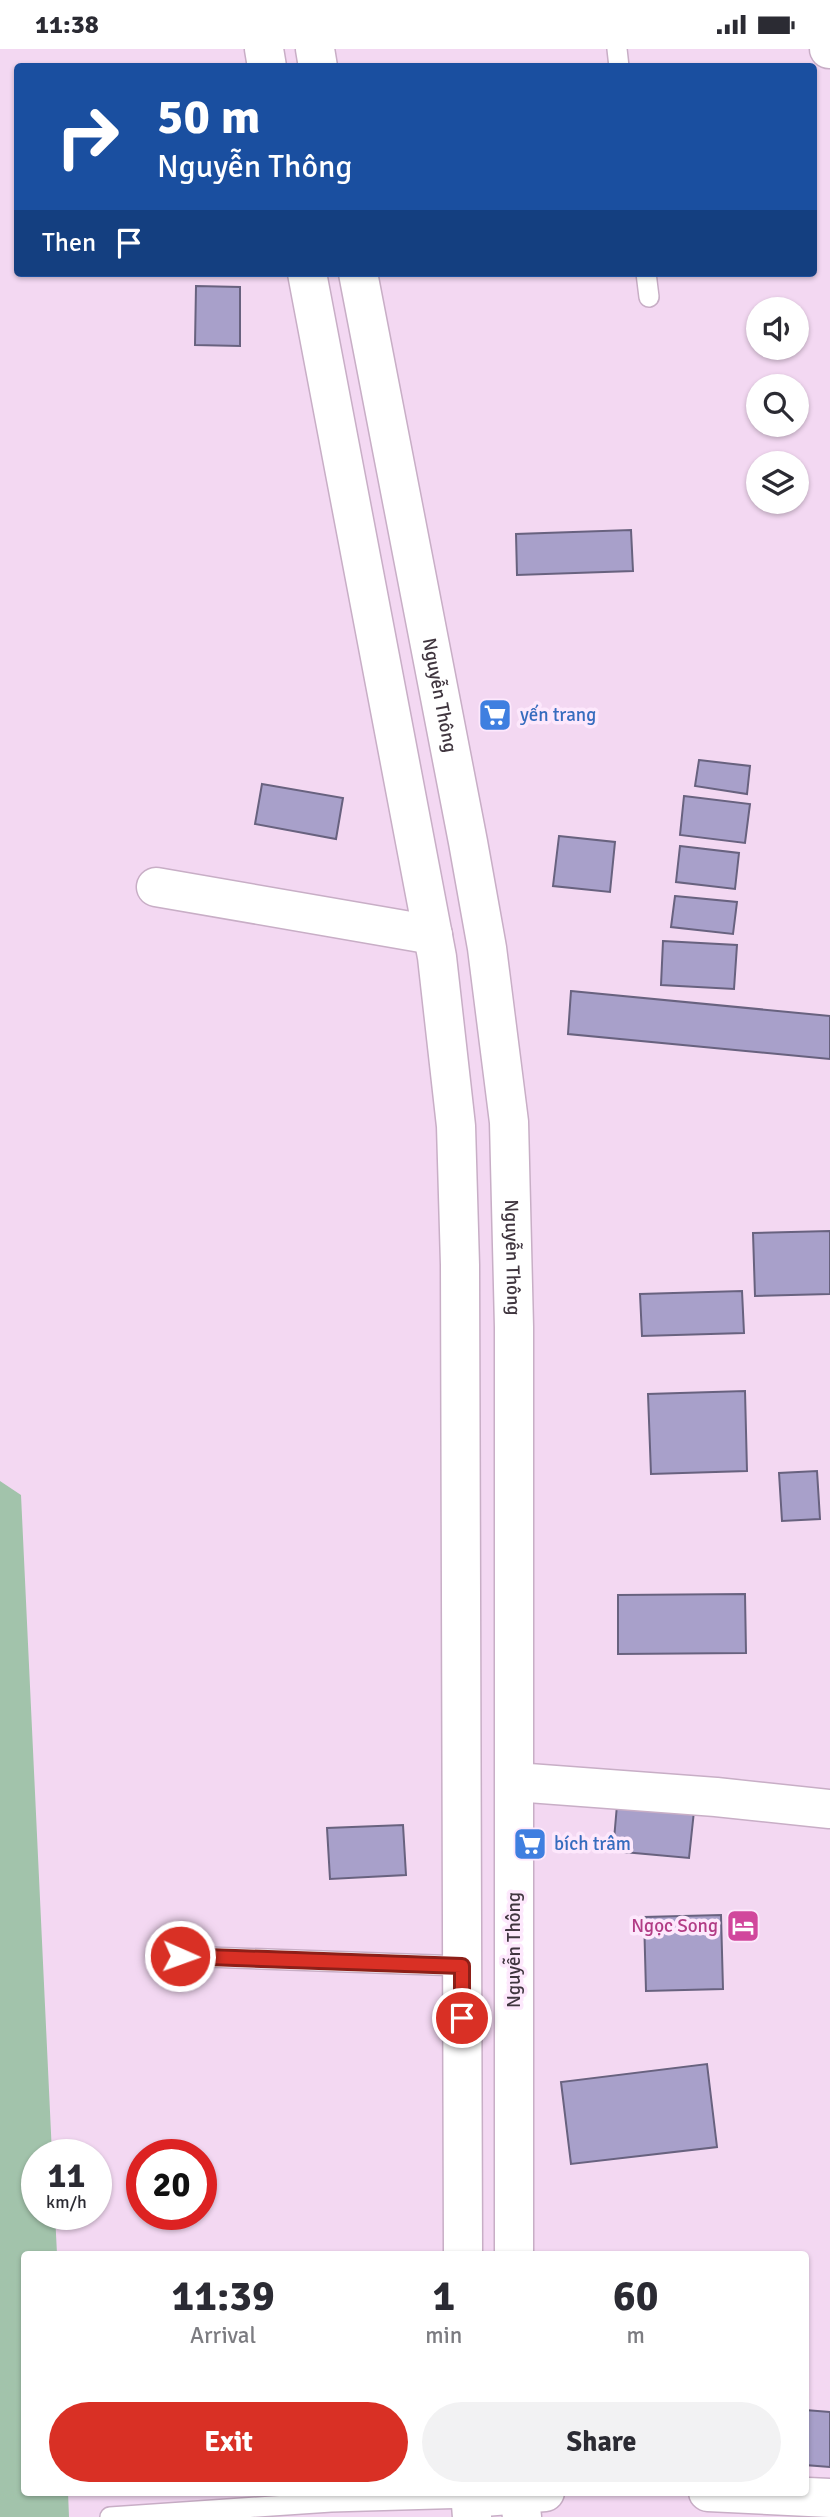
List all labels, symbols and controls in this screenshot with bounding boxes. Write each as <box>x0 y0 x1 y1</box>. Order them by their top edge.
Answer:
text: 11:38 <box>35 9 99 41</box>
text: 50 m <box>157 87 260 147</box>
icon: right <box>42 91 133 182</box>
text: Nguyễn Thông <box>157 147 352 186</box>
icon: arrive <box>110 224 148 262</box>
text: Then <box>42 227 96 259</box>
map controls <box>746 297 809 514</box>
button: sound <box>746 297 809 360</box>
button: search <box>746 374 809 437</box>
button: layers <box>746 451 809 514</box>
street label: Nguyễn Thông <box>417 636 462 754</box>
supermarket icon: yến trang <box>476 696 514 734</box>
place label: yến trang <box>520 703 596 727</box>
street label: Nguyễn Thông <box>499 1199 526 1316</box>
supermarket icon: bích trâm <box>511 1825 549 1863</box>
place label: bích trâm <box>554 1832 631 1856</box>
street label: Nguyễn Thông <box>502 1892 526 2008</box>
hotel icon: Ngọc Song <box>724 1907 762 1945</box>
place label: Ngọc Song <box>631 1914 718 1938</box>
position arrow <box>143 1919 217 1993</box>
pin <box>432 1988 492 2048</box>
icon: arrive <box>443 1999 481 2037</box>
speed limit sign: 20 <box>126 2139 217 2230</box>
text: 11 <box>48 2154 85 2197</box>
text: km/h <box>46 2191 87 2213</box>
text: 11:39 <box>172 2271 275 2322</box>
text: 1 <box>433 2271 455 2322</box>
text: 60 <box>613 2271 658 2322</box>
text: Arrival <box>190 2321 256 2350</box>
text: min <box>425 2321 462 2350</box>
text: m <box>627 2321 645 2350</box>
button: Exit <box>49 2402 408 2482</box>
button: Share <box>422 2402 781 2482</box>

